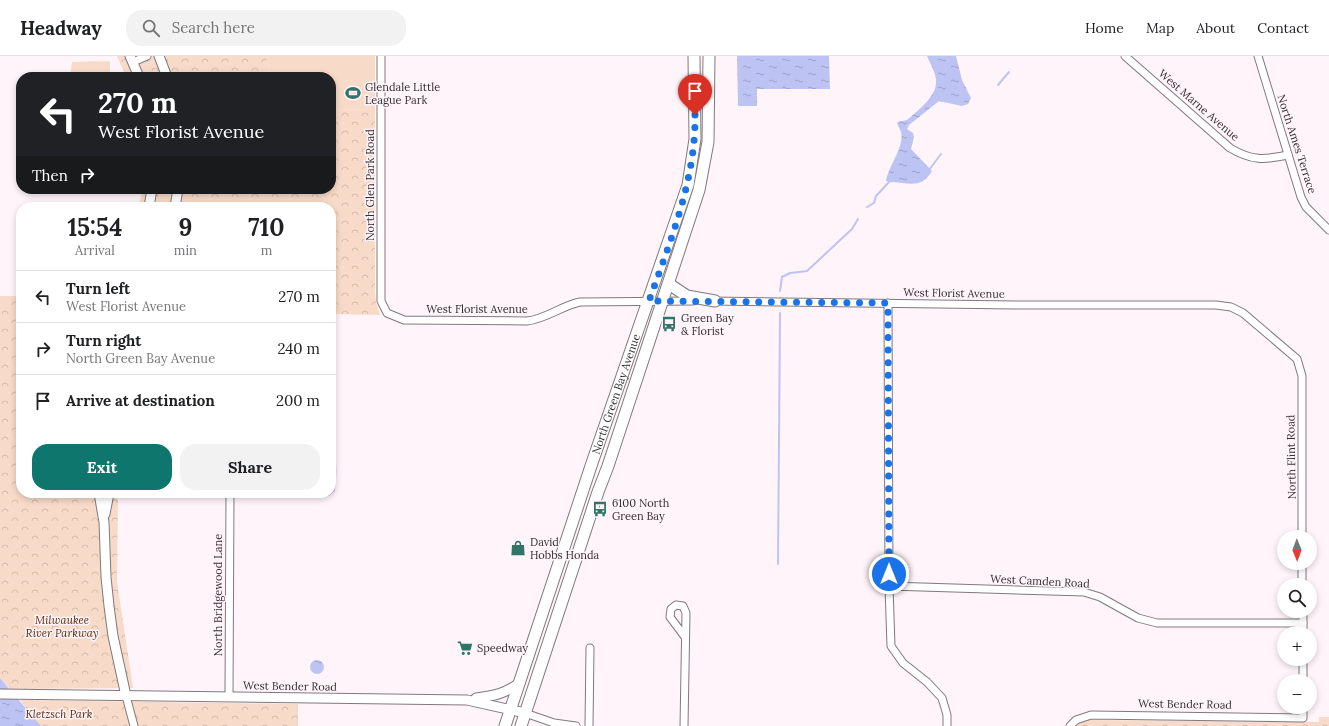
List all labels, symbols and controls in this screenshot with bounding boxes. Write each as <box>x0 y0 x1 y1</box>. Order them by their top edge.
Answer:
search box <box>126 10 406 46</box>
text: Headway <box>20 16 102 40</box>
icon: search <box>140 17 162 39</box>
text: Search here <box>172 18 255 37</box>
text: Home <box>1085 19 1124 37</box>
text: Map <box>1146 19 1174 37</box>
text: About <box>1196 19 1235 37</box>
text: Contact <box>1257 19 1309 37</box>
street label: West Marne Avenue <box>1156 66 1242 144</box>
pin <box>678 74 712 115</box>
place label: Glendale Little League Park <box>365 80 440 107</box>
icon: arrive <box>684 80 706 102</box>
sports icon: Glendale Little League Park <box>344 84 362 102</box>
text: 270 m <box>98 85 177 121</box>
icon: left <box>32 88 84 140</box>
street label: North Ames Terrace <box>1274 93 1320 195</box>
text: West Florist Avenue <box>98 120 264 143</box>
street label: North Glen Park Road <box>363 129 377 241</box>
icon: right <box>76 164 98 186</box>
text: Then <box>32 166 68 185</box>
text: 15:54 <box>67 212 122 243</box>
text: 9 <box>178 212 192 243</box>
text: 710 <box>248 212 285 243</box>
text: Arrival <box>75 242 115 259</box>
text: min <box>174 242 197 259</box>
text: m <box>261 242 272 259</box>
text: Turn left <box>66 279 130 298</box>
street label: West Florist Avenue <box>903 285 1005 301</box>
icon: left <box>32 286 54 308</box>
text: 270 m <box>278 287 320 306</box>
text: West Florist Avenue <box>66 298 186 315</box>
street label: West Florist Avenue <box>426 302 528 316</box>
place label: Green Bay & Florist <box>681 311 734 338</box>
bus stop icon: Green Bay & Florist <box>660 315 678 333</box>
text: Turn right <box>66 331 142 350</box>
street label: North Green Bay Avenue <box>589 332 643 456</box>
icon: right <box>32 338 54 360</box>
text: 240 m <box>277 339 320 358</box>
text: North Green Bay Avenue <box>66 350 215 367</box>
icon: arrive <box>32 390 54 412</box>
text: Arrive at destination <box>66 391 215 410</box>
text: 200 m <box>276 391 320 410</box>
street label: North Flint Road <box>1283 414 1299 499</box>
button: Exit <box>32 444 172 490</box>
button: Share <box>180 444 320 490</box>
place label: 6100 North Green Bay <box>612 496 670 523</box>
bus stop icon: 6100 North Green Bay <box>591 500 609 518</box>
north arrow <box>1277 530 1317 570</box>
map controls <box>1277 530 1317 714</box>
street label: North Bridgewood Lane <box>211 534 225 656</box>
place label: David Hobbs Honda <box>530 535 600 562</box>
shop icon: David Hobbs Honda <box>509 539 527 557</box>
position arrow <box>868 553 910 595</box>
street label: West Camden Road <box>990 571 1090 591</box>
button: search <box>1277 578 1317 618</box>
park label: Milwaukee River Parkway <box>26 613 99 640</box>
button: + <box>1277 626 1317 666</box>
supermarket icon: Speedway <box>456 639 474 657</box>
place label: Speedway <box>477 641 528 655</box>
button: − <box>1277 674 1317 714</box>
street label: West Bender Road <box>243 678 337 694</box>
street label: West Bender Road <box>1138 696 1232 712</box>
park label: Kletzsch Park <box>25 707 93 721</box>

